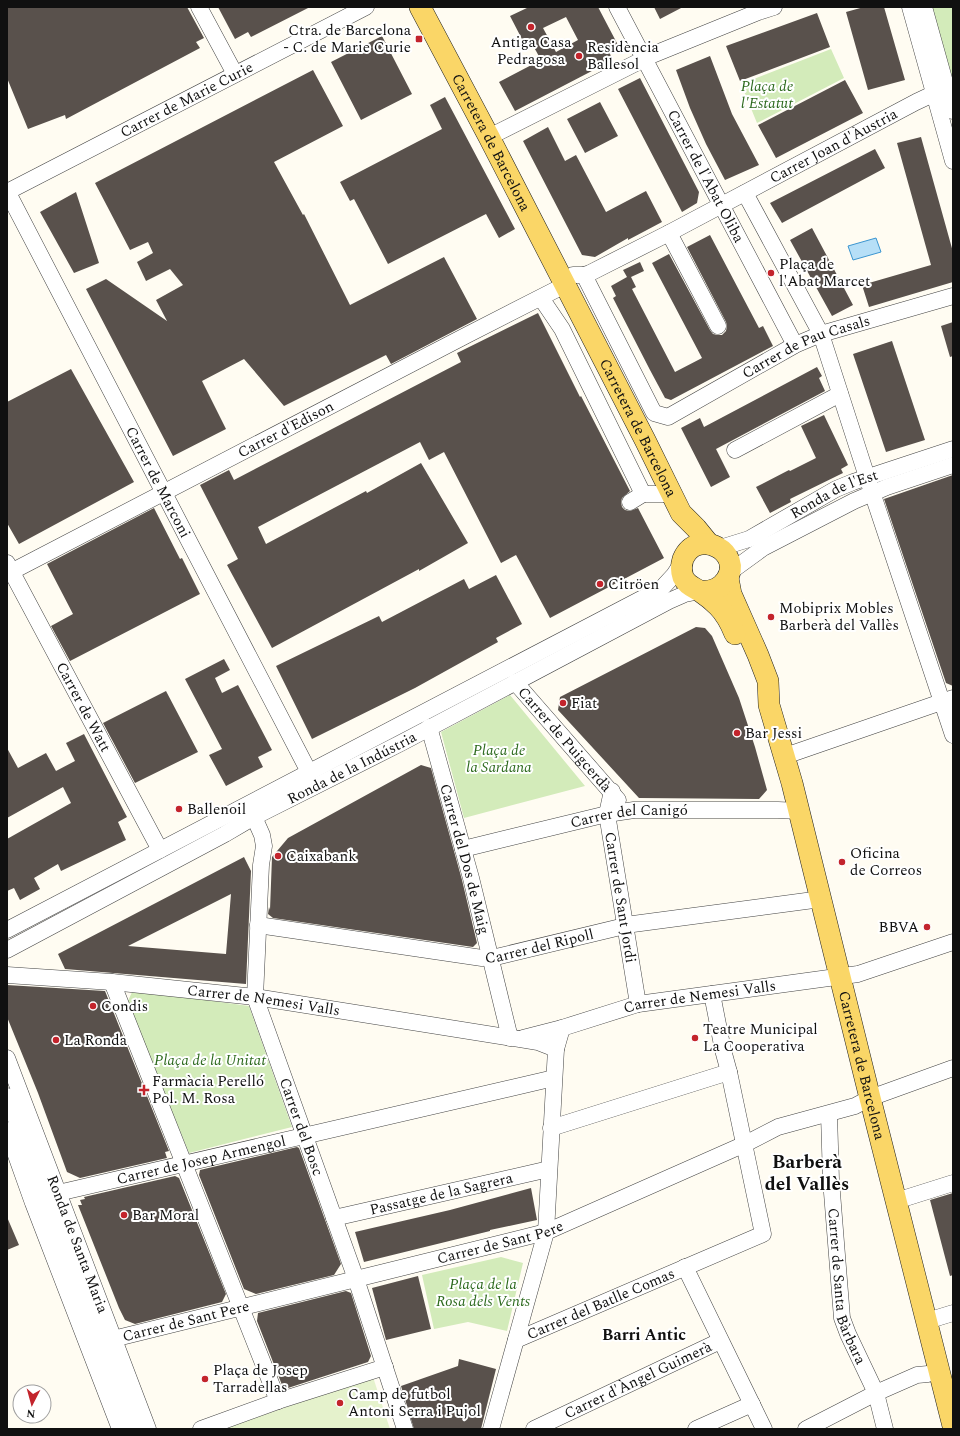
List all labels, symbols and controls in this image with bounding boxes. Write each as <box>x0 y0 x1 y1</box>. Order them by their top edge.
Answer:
place label: Ctra. de Barcelona - C. de Marie Curie <box>283 19 412 59</box>
marker: Antiga Casa Pedragosa <box>526 22 536 32</box>
place label: Antiga Casa Pedragosa <box>490 31 572 71</box>
marker: Ctra. de Barcelona - C. de Marie Curie <box>414 34 424 44</box>
place label: Residència Ballesol <box>587 36 660 76</box>
marker: Residència Ballesol <box>574 51 584 61</box>
street label: Carrer de Marie Curie <box>116 56 257 143</box>
street label: Carretera de Barcelona <box>446 69 537 216</box>
park label: Plaça de l'Estatut <box>741 75 794 115</box>
street label: Carrer Joan d'Àustria <box>765 102 902 189</box>
street label: Carrer de l'Abat Oliba <box>661 105 751 247</box>
place label: Plaça de l'Abat Marcet <box>779 253 870 293</box>
marker: Plaça de l'Abat Marcet <box>766 268 776 278</box>
street label: Carrer de Pau Casals <box>738 309 873 384</box>
street label: Carretera de Barcelona <box>593 354 683 502</box>
street label: Carrer d'Edison <box>234 395 338 464</box>
street label: Carrer de Marconi <box>120 422 197 542</box>
street label: Ronda de l'Est <box>786 463 881 525</box>
place label: Citröen <box>608 573 659 596</box>
marker: Citröen <box>595 579 605 589</box>
place label: Mobiprix Mobles Barberà del Vallès <box>779 597 899 637</box>
marker: Mobiprix Mobles Barberà del Vallès <box>766 612 776 622</box>
street label: Carrer de Watt <box>50 658 117 756</box>
street label: Carrer de Puigcerdà <box>512 681 618 798</box>
place label: Fiat <box>571 692 597 715</box>
marker: Fiat <box>558 698 568 708</box>
place label: Bar Jessi <box>745 722 802 745</box>
street label: Ronda de la Indústria <box>283 725 421 810</box>
marker: Bar Jessi <box>732 728 742 738</box>
park label: Plaça de la Sardana <box>466 739 532 779</box>
street label: Carrer del Dos de Maig <box>434 781 496 937</box>
place label: Ballenoil <box>187 798 246 821</box>
street label: Carrer del Canigó <box>568 799 688 834</box>
marker: Ballenoil <box>174 804 184 814</box>
street label: Carrer de Sant Jordi <box>599 830 643 965</box>
place label: Oficina de Correos <box>850 842 922 882</box>
place label: Caixabank <box>286 845 357 868</box>
marker: Caixabank <box>273 851 283 861</box>
marker: Oficina de Correos <box>837 857 847 867</box>
place label: BBVA <box>879 916 919 939</box>
street label: Carrer del Ripoll <box>484 922 596 969</box>
marker: BBVA <box>922 922 932 932</box>
street label: Carrer de Nemesi Valls <box>620 974 777 1019</box>
street label: Carrer de Nemesi Valls <box>186 978 342 1022</box>
street label: Carretera de Barcelona <box>832 988 892 1143</box>
place label: Condis <box>101 995 148 1018</box>
marker: Condis <box>88 1001 98 1011</box>
place label: Teatre Municipal La Cooperativa <box>703 1018 818 1058</box>
place label: La Ronda <box>64 1029 128 1052</box>
marker: Teatre Municipal La Cooperativa <box>690 1033 700 1043</box>
marker: La Ronda <box>51 1035 61 1045</box>
park label: Plaça de la Unitat <box>154 1049 266 1072</box>
place label: Farmàcia Perelló Pol. M. Rosa <box>152 1070 264 1110</box>
street label: Carrer del Bosc <box>273 1074 330 1179</box>
marker: Farmàcia Perelló Pol. M. Rosa <box>139 1085 149 1095</box>
street label: Carrer de Josep Armengol <box>114 1129 288 1191</box>
district label: Barberà del Vallès <box>765 1148 849 1199</box>
street label: Passatge de la Sagrera <box>367 1166 516 1221</box>
street label: Ronda de Santa Maria <box>41 1172 115 1317</box>
place label: Bar Moral <box>132 1204 199 1227</box>
street label: Carrer de Santa Bàrbara <box>822 1207 873 1369</box>
marker: Bar Moral <box>119 1210 129 1220</box>
street label: Carrer de Sant Pere <box>435 1214 567 1270</box>
street label: Carrer del Batlle Comas <box>523 1262 678 1346</box>
park label: Plaça de la Rosa dels Vents <box>436 1273 531 1313</box>
street label: Carrer de Sant Pere <box>120 1294 252 1348</box>
district label: Barri Antic <box>602 1323 686 1347</box>
street label: Carrer d'Àngel Guimerà <box>560 1335 716 1425</box>
place label: Plaça de Josep Tarradellas <box>213 1359 308 1399</box>
marker: Plaça de Josep Tarradellas <box>200 1374 210 1384</box>
place label: Camp de futbol Antoni Serra i Pujol <box>348 1383 481 1423</box>
north arrow <box>12 1384 52 1424</box>
marker: Camp de futbol Antoni Serra i Pujol <box>335 1398 345 1408</box>
text: N <box>26 1405 36 1422</box>

